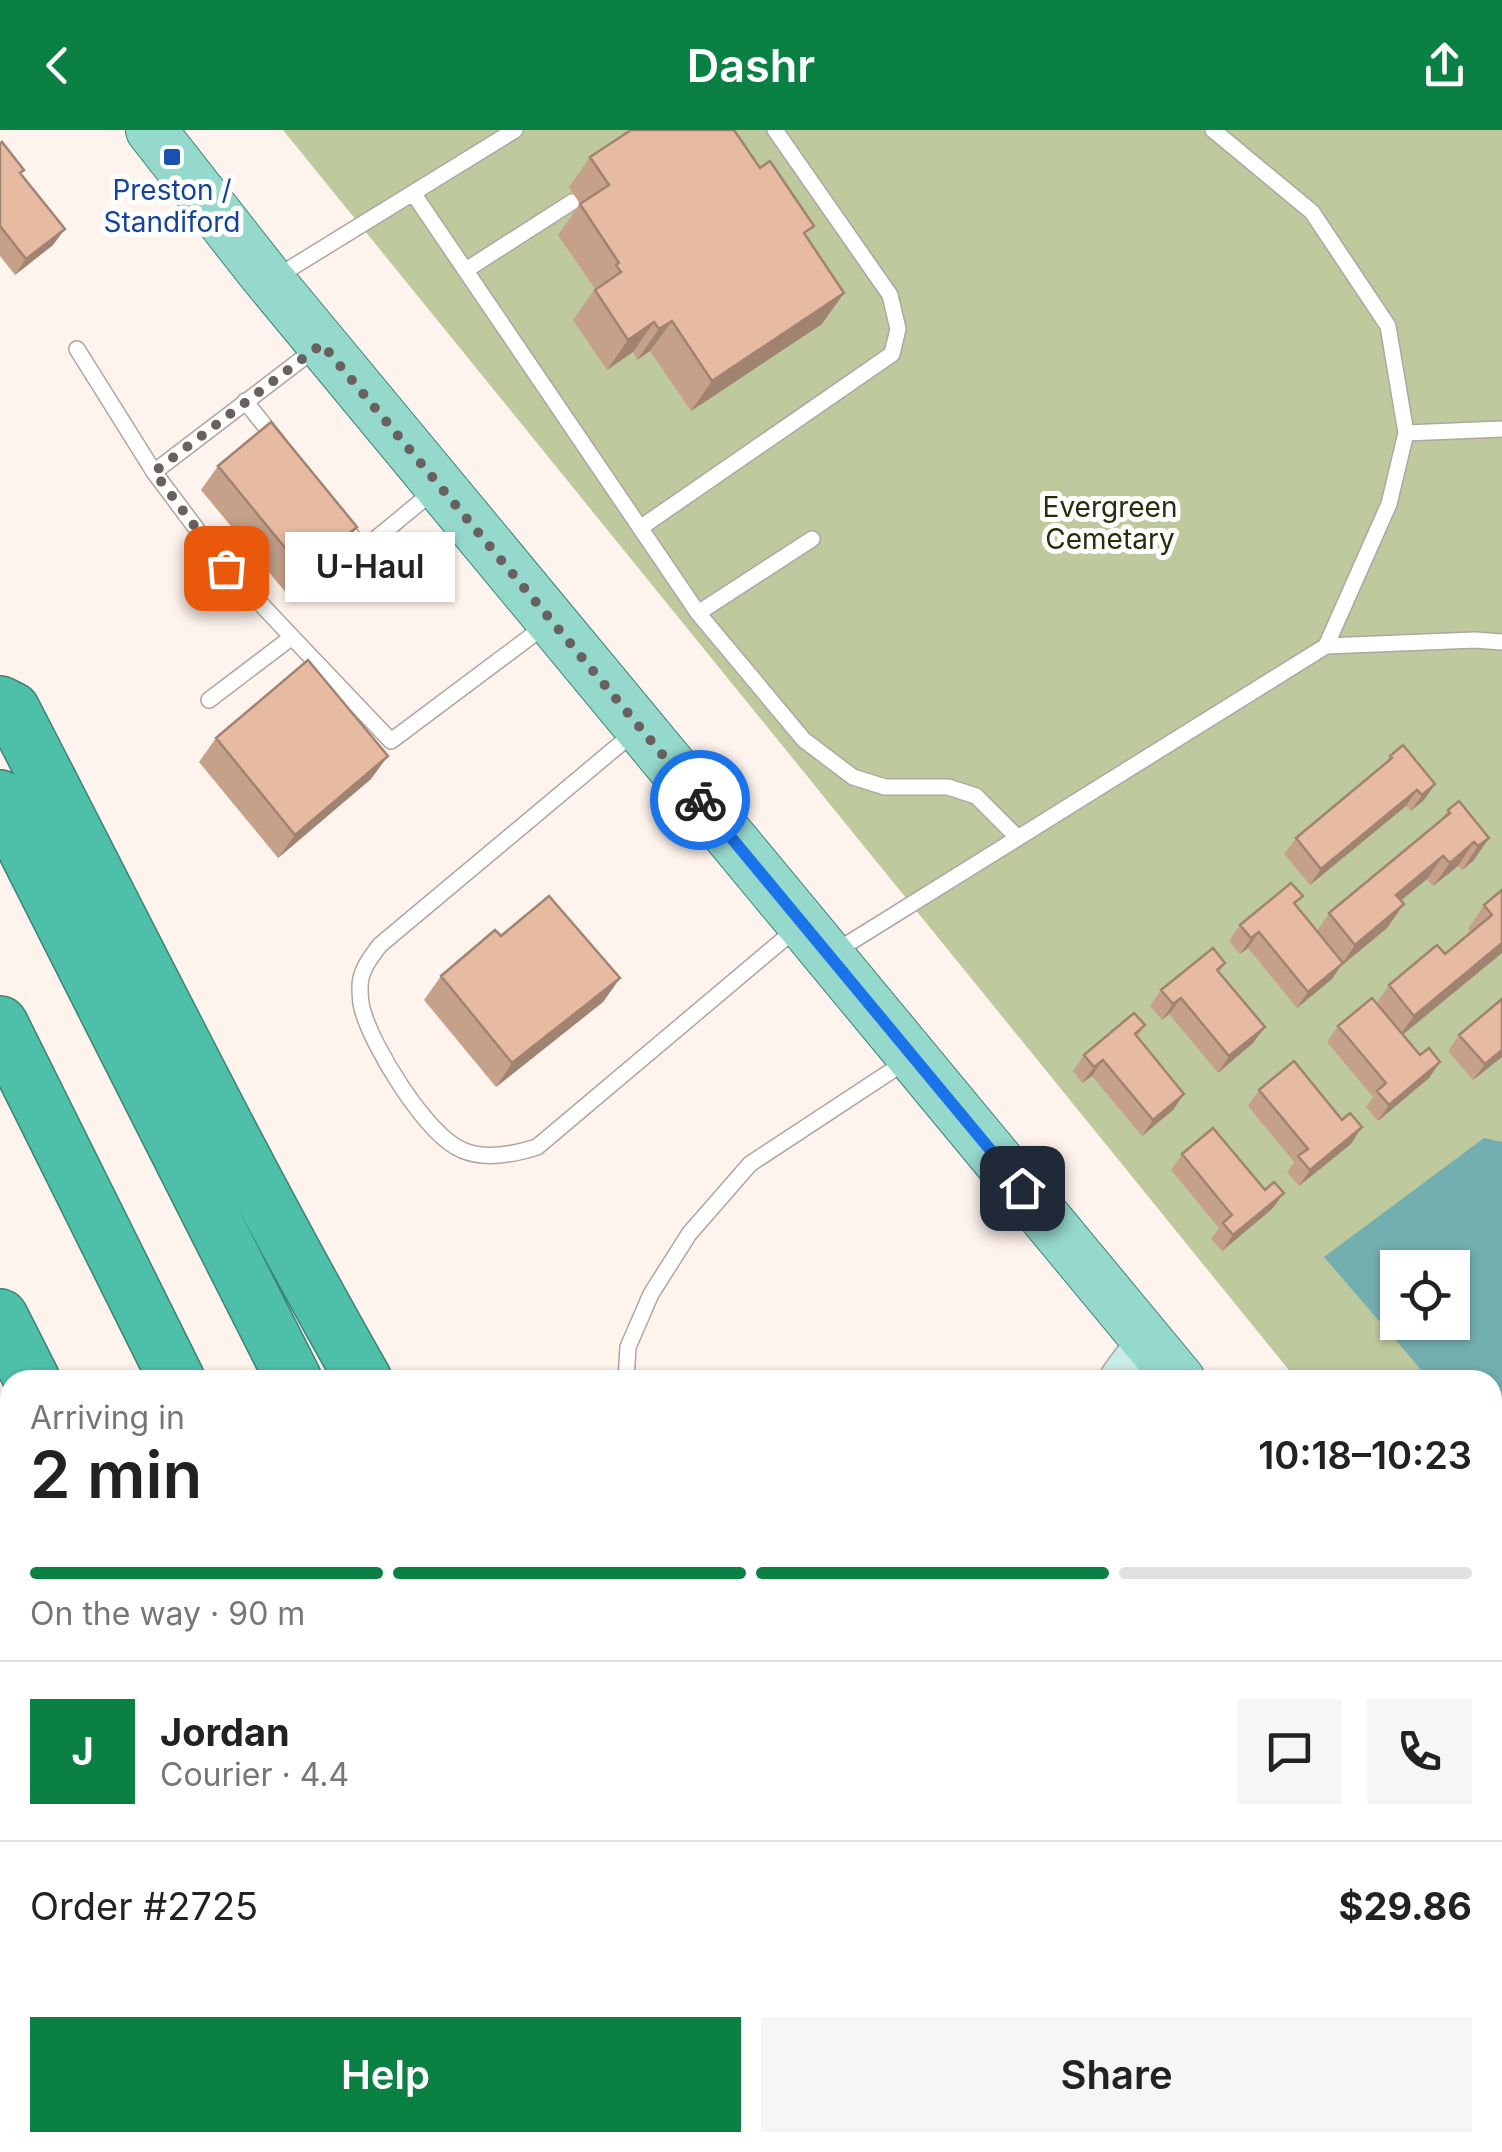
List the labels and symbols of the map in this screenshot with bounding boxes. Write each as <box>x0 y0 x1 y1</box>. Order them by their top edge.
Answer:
marker: Preston / Standiford <box>161 146 183 168</box>
place label: Preston / Standiford <box>103 173 241 239</box>
park label: Evergreen Cemetary <box>1043 490 1177 556</box>
pin <box>184 526 269 611</box>
callout: U-Haul <box>286 533 456 603</box>
courier <box>650 750 750 850</box>
pin <box>980 1146 1065 1231</box>

